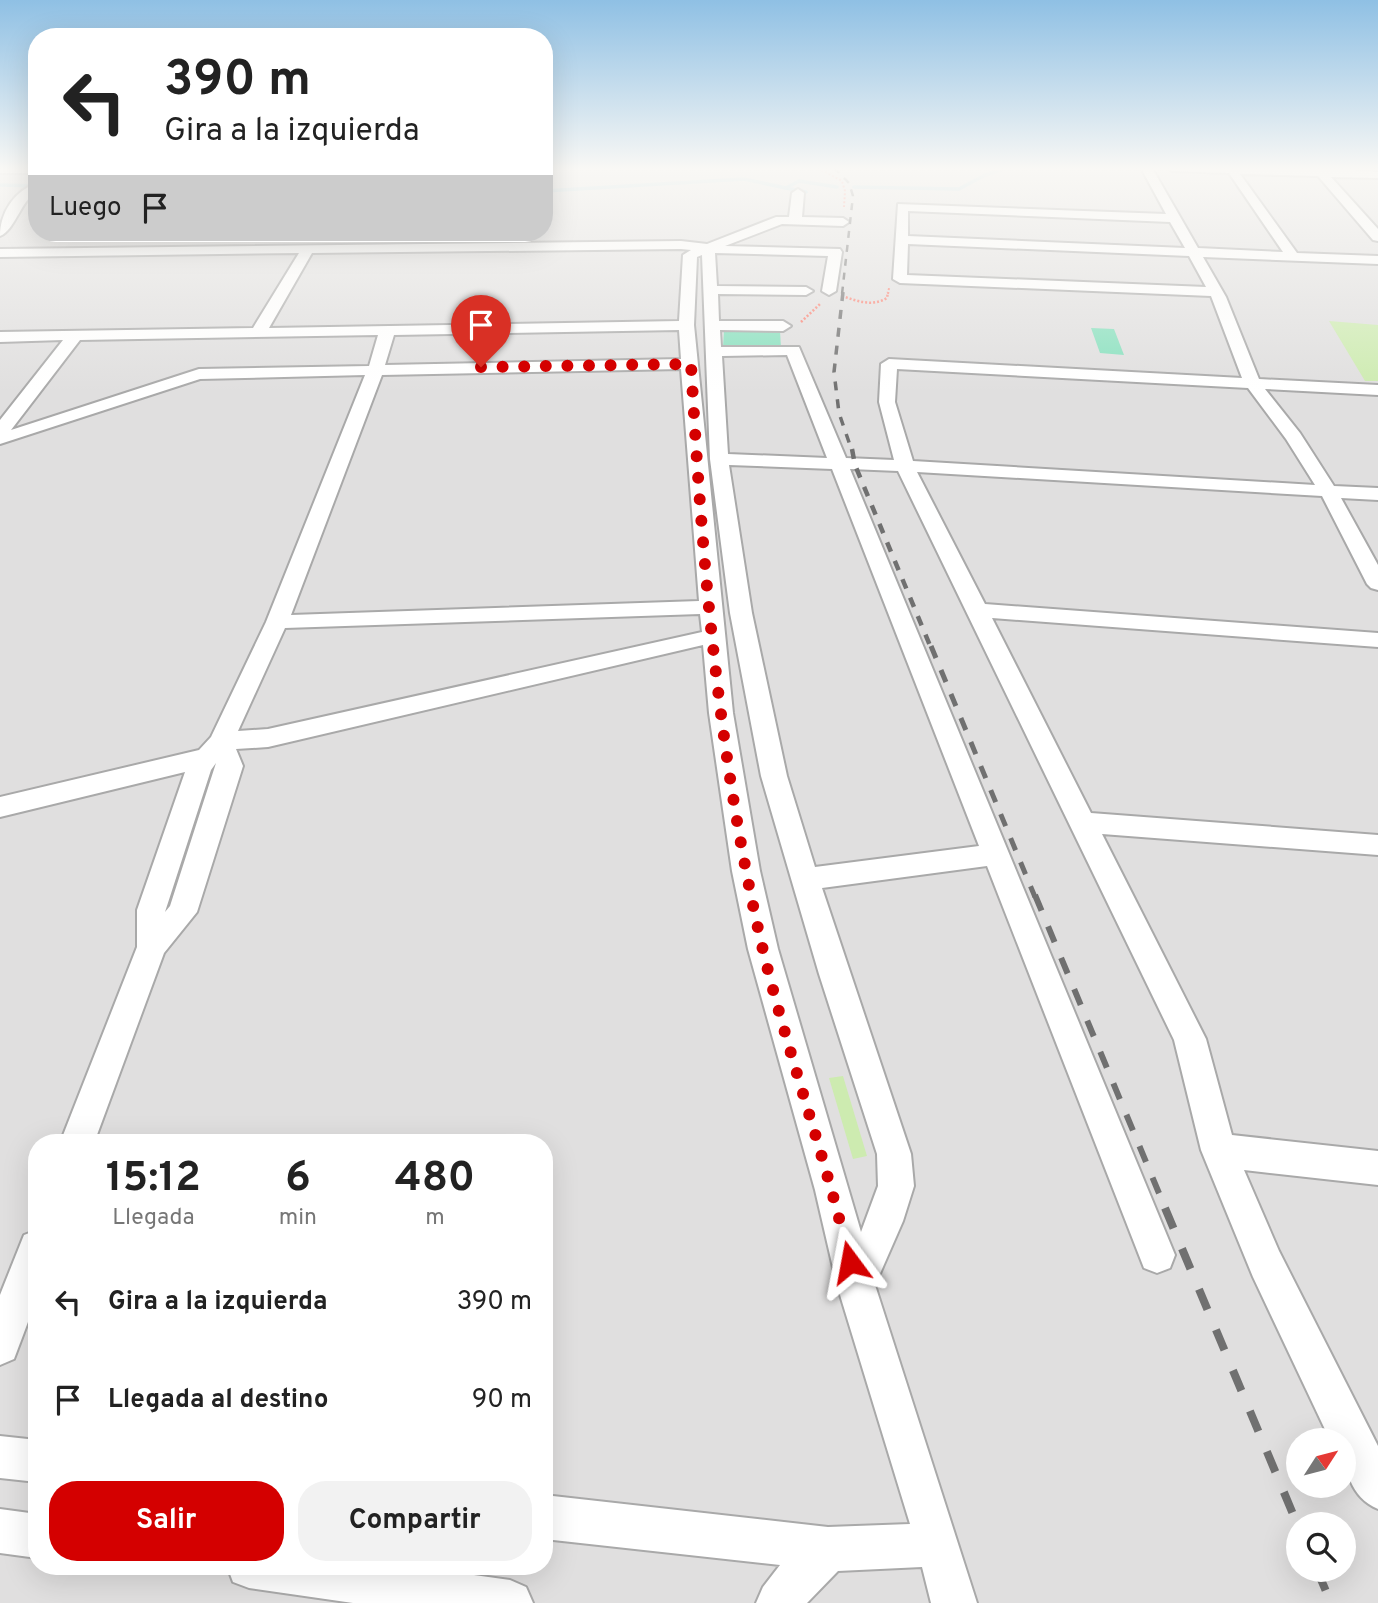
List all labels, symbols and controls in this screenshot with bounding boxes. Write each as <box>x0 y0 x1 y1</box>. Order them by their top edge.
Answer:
text: 390 m <box>164 51 311 113</box>
icon: left <box>49 56 140 147</box>
text: Gira a la izquierda <box>164 112 420 152</box>
icon: arrive <box>136 189 174 227</box>
text: Luego <box>49 192 122 225</box>
pin <box>451 295 511 367</box>
icon: arrive <box>462 306 500 344</box>
text: 15:12 <box>106 1153 201 1206</box>
text: 6 <box>285 1153 311 1206</box>
text: 480 <box>395 1153 475 1206</box>
text: Llegada <box>112 1204 195 1233</box>
text: min <box>279 1204 317 1233</box>
text: m <box>425 1204 445 1233</box>
position arrow <box>813 1225 887 1299</box>
icon: left <box>49 1283 87 1321</box>
text: Gira a la izquierda <box>108 1286 327 1319</box>
text: 390 m <box>457 1286 532 1319</box>
icon: arrive <box>49 1381 87 1419</box>
text: Llegada al destino <box>108 1384 328 1417</box>
text: 90 m <box>472 1384 532 1417</box>
north arrow <box>1286 1428 1356 1498</box>
map controls <box>1286 1428 1356 1582</box>
button: Salir <box>49 1481 284 1561</box>
button: Compartir <box>298 1481 532 1561</box>
button: search <box>1286 1512 1356 1582</box>

